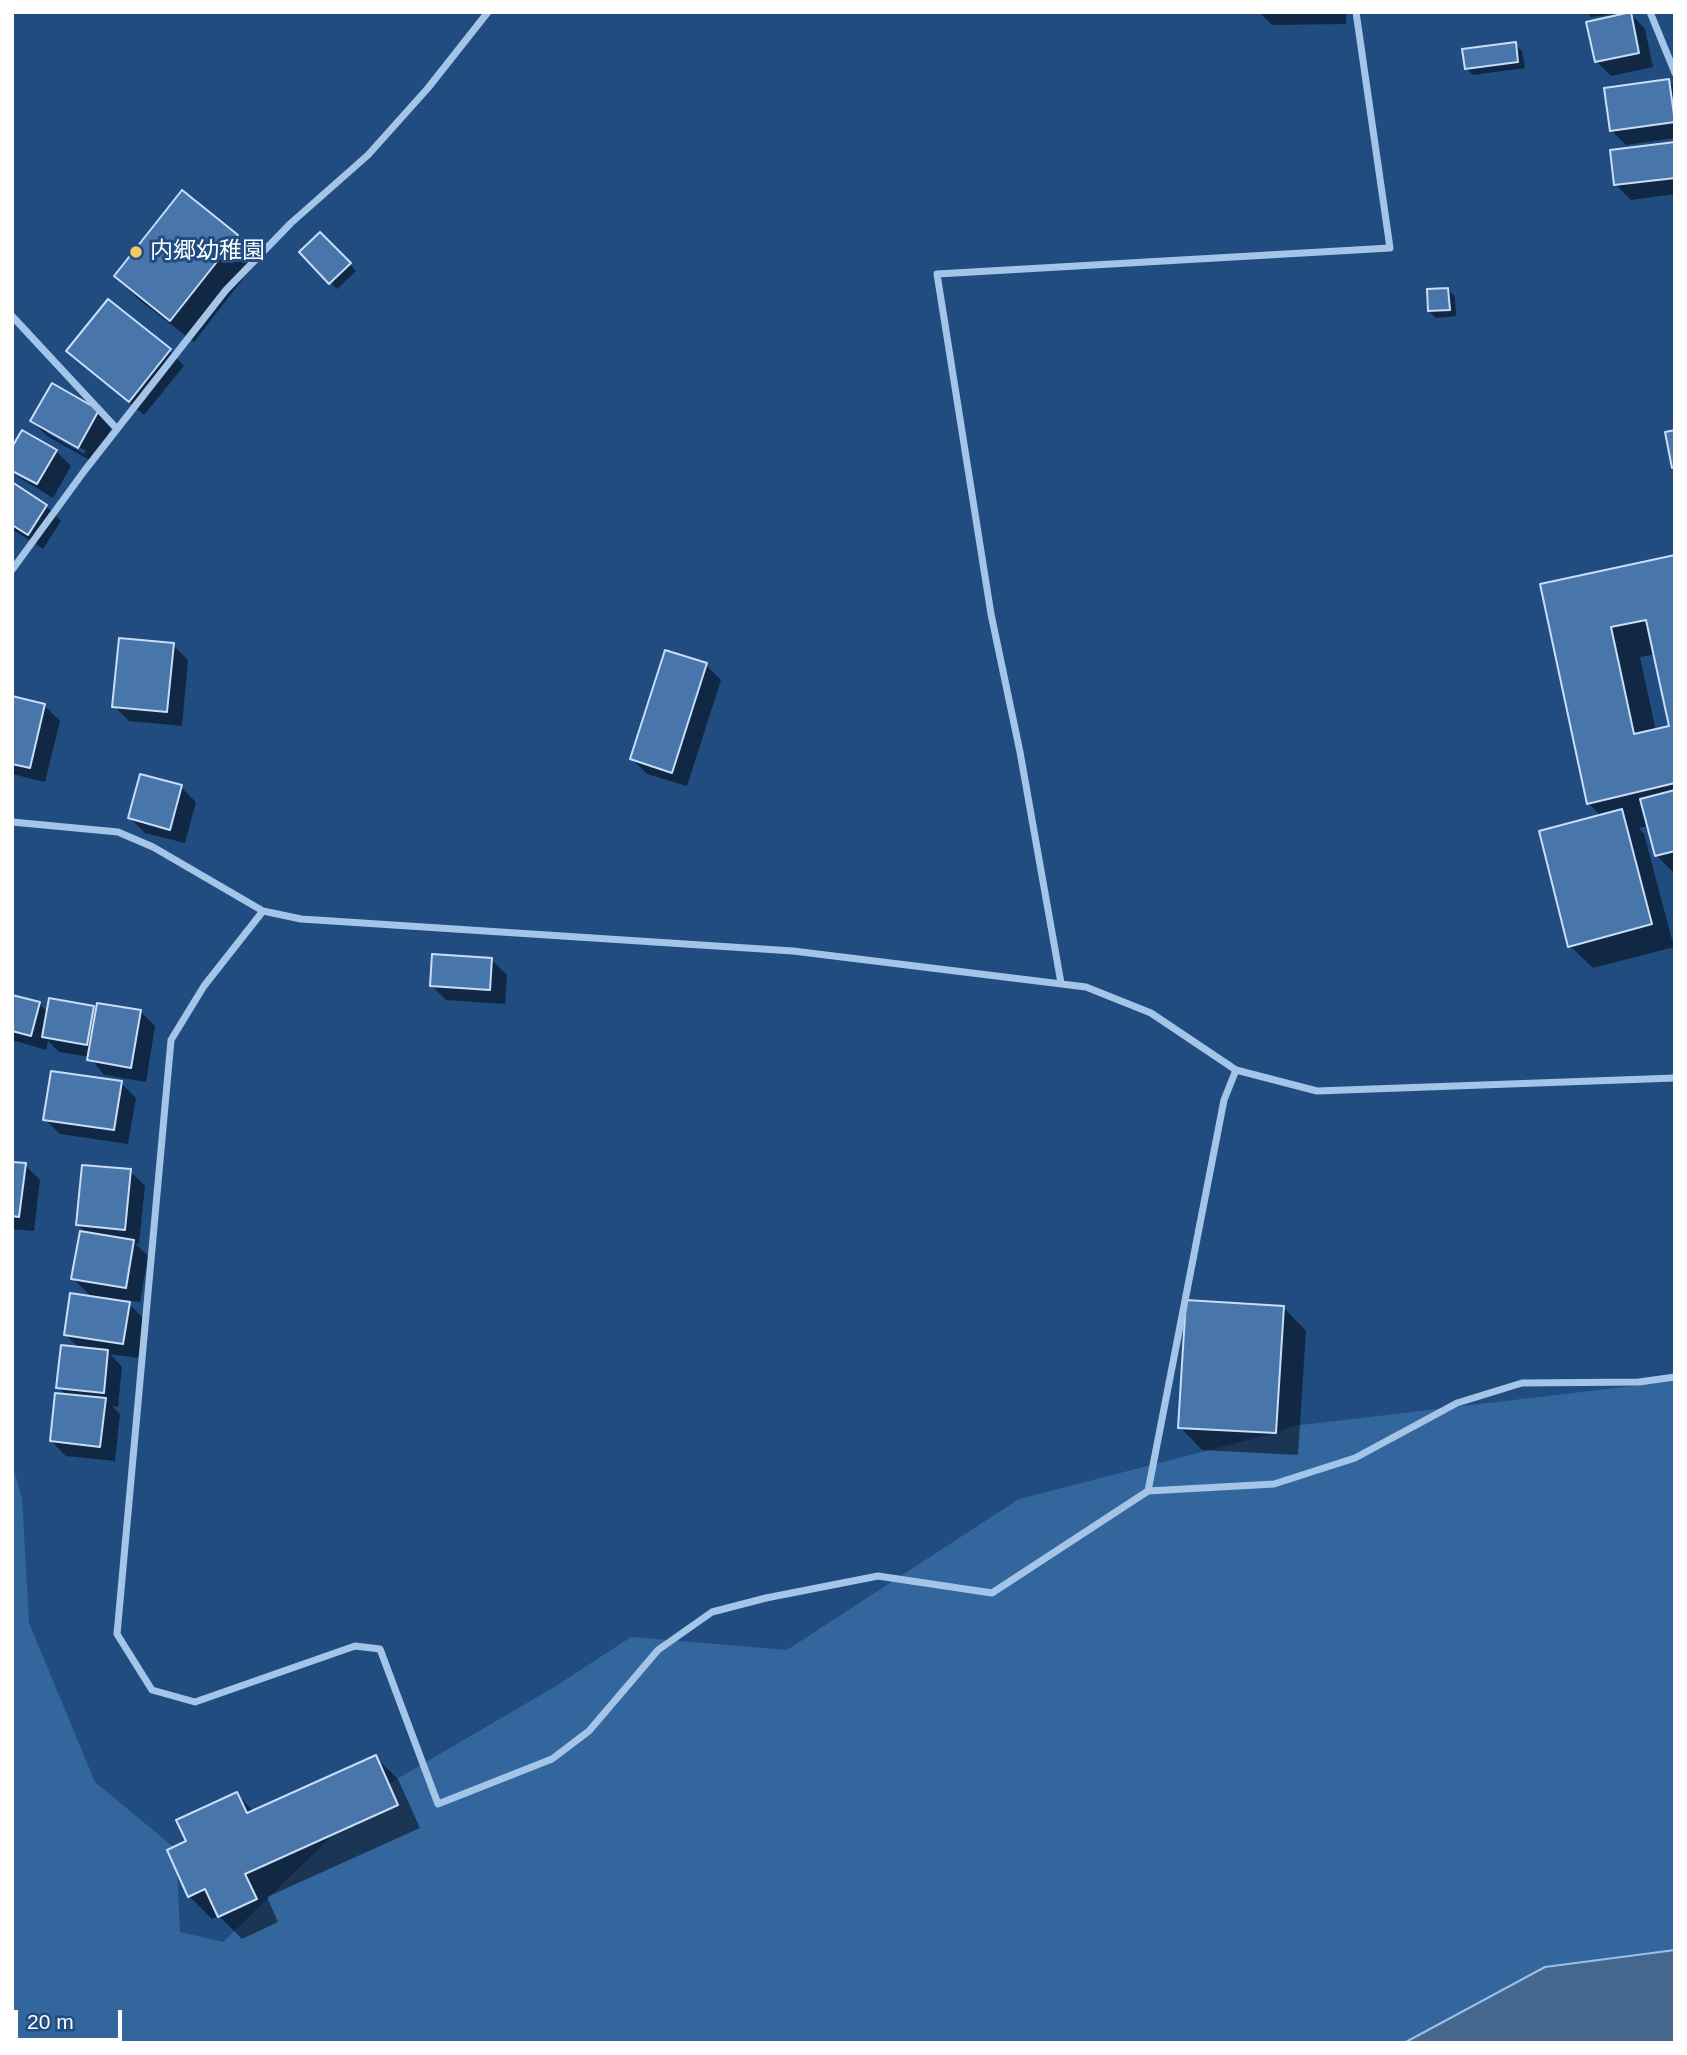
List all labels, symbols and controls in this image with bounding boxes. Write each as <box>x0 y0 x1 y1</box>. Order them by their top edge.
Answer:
place label: 内郷幼稚園 <box>150 238 265 266</box>
marker: 内郷幼稚園 <box>128 244 144 260</box>
scale bar <box>18 1996 126 2040</box>
text: 20 m <box>27 2010 74 2033</box>

